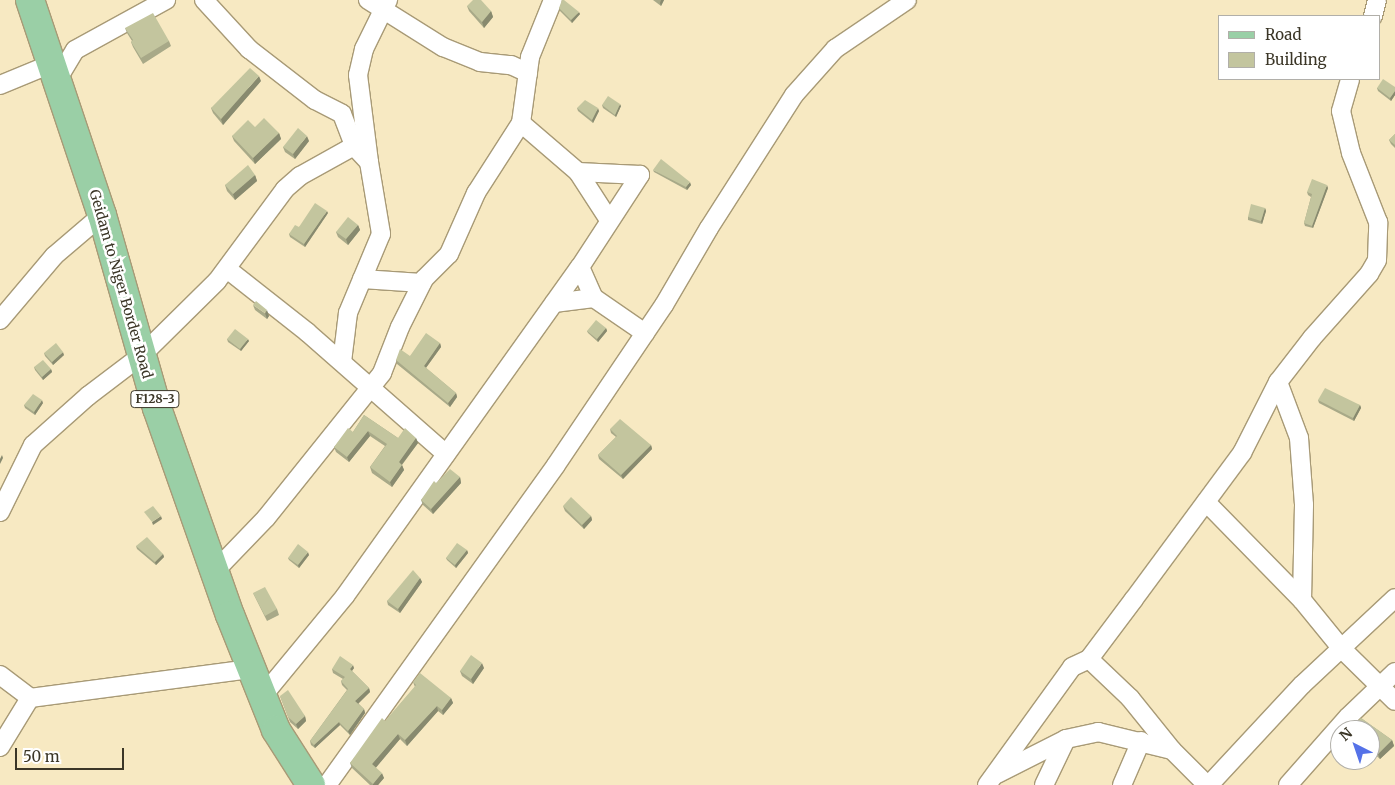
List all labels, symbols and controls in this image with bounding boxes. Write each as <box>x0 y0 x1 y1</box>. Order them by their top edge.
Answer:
legend <box>1218 15 1380 80</box>
text: Road <box>1265 25 1301 44</box>
text: Building <box>1265 50 1327 69</box>
street label: Geidam to Niger Border Road <box>86 188 156 380</box>
road number: F128-3 <box>130 389 180 408</box>
north arrow <box>1330 720 1380 770</box>
text: N <box>1336 724 1356 745</box>
scale bar <box>18 738 126 770</box>
text: 50 m <box>23 747 60 766</box>

